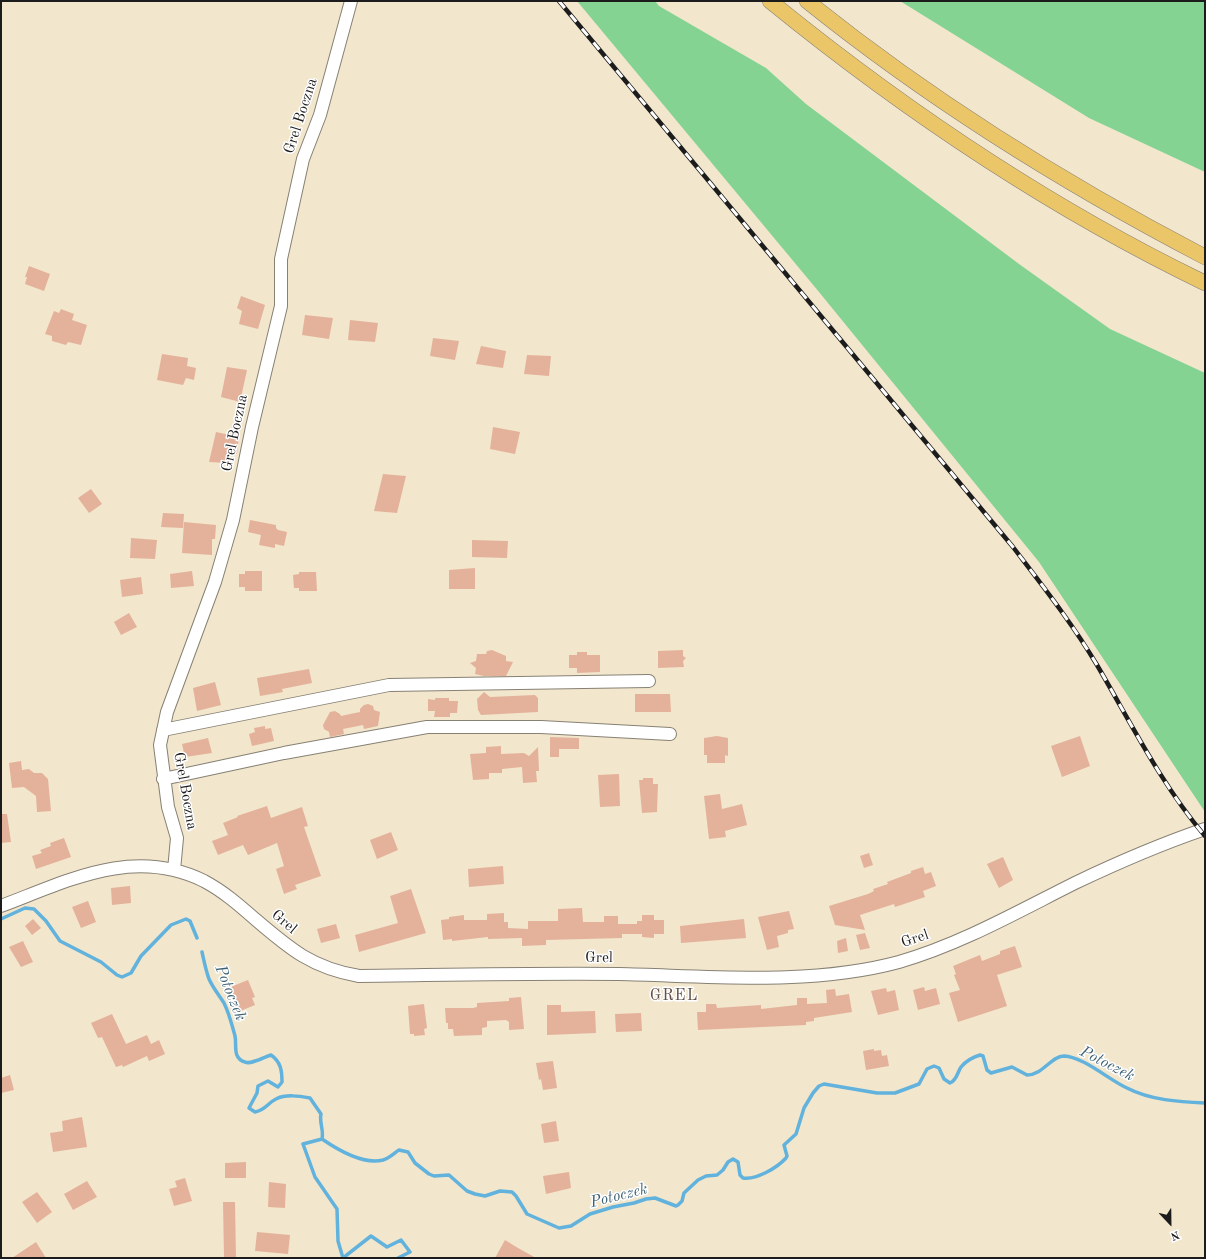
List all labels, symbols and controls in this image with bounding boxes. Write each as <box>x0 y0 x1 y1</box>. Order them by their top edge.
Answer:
street label: Grel Boczna <box>280 76 322 156</box>
street label: Grel Boczna <box>218 393 252 473</box>
street label: Grel Boczna <box>169 751 201 831</box>
street label: Grel <box>268 906 300 938</box>
street label: Grel <box>899 926 931 952</box>
street label: Grel <box>585 949 613 967</box>
water label: Potoczek <box>210 962 250 1024</box>
district label: GREL <box>650 986 698 1006</box>
water label: Potoczek <box>1077 1042 1137 1086</box>
water label: Potoczek <box>588 1180 650 1212</box>
north arrow <box>1150 1203 1190 1243</box>
text: N <box>1169 1228 1181 1241</box>

